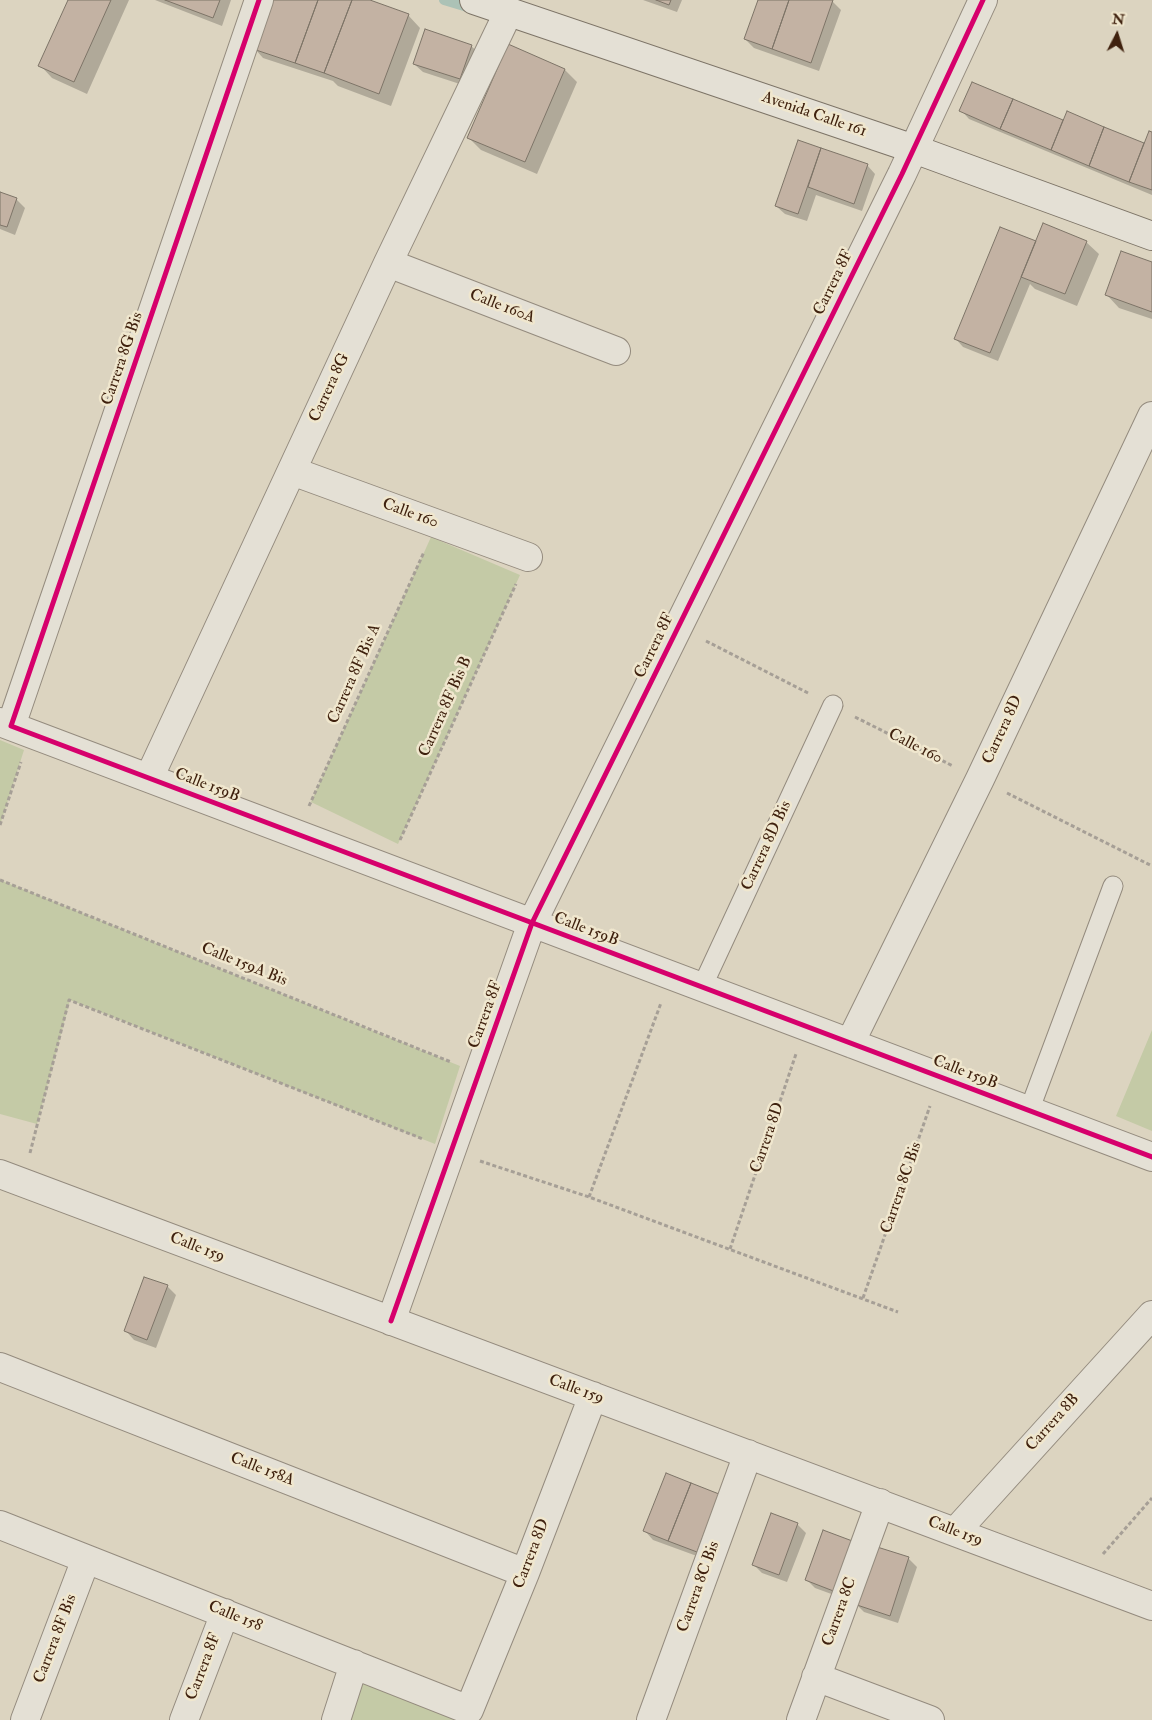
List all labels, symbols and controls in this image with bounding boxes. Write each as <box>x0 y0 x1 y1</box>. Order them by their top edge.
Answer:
north arrow <box>1092 10 1142 60</box>
text: N <box>1111 11 1125 29</box>
street label: Avenida Calle 161 <box>759 88 869 142</box>
street label: Carrera 8F <box>810 247 858 319</box>
street label: Calle 160A <box>467 286 537 328</box>
street label: Carrera 8G Bis <box>98 310 148 408</box>
street label: Carrera 8G <box>306 351 354 425</box>
street label: Calle 160 <box>379 495 441 533</box>
street label: Carrera 8F <box>631 610 679 682</box>
street label: Carrera 8F Bis A <box>324 621 386 727</box>
street label: Carrera 8F Bis B <box>415 654 477 760</box>
street label: Carrera 8D <box>979 693 1027 767</box>
street label: Calle 160 <box>885 725 945 769</box>
street label: Calle 159B <box>172 765 242 807</box>
street label: Carrera 8D Bis <box>738 798 796 894</box>
street label: Calle 159B <box>551 909 621 951</box>
street label: Calle 159A Bis <box>198 939 290 991</box>
street label: Carrera 8F <box>465 979 507 1051</box>
street label: Calle 159B <box>930 1052 1000 1094</box>
street label: Carrera 8D <box>747 1100 789 1176</box>
street label: Carrera 8C Bis <box>877 1140 927 1236</box>
street label: Calle 159 <box>167 1229 227 1267</box>
street label: Calle 159 <box>546 1371 606 1409</box>
street label: Carrera 8B <box>1022 1390 1084 1456</box>
street label: Calle 158A <box>227 1449 297 1491</box>
street label: Calle 159 <box>925 1513 985 1551</box>
street label: Carrera 8D <box>510 1516 554 1592</box>
street label: Carrera 8C Bis <box>674 1539 724 1635</box>
street label: Carrera 8C <box>819 1575 861 1649</box>
street label: Carrera 8F Bis <box>30 1592 82 1686</box>
street label: Calle 158 <box>205 1597 265 1637</box>
street label: Carrera 8F <box>182 1631 226 1703</box>

